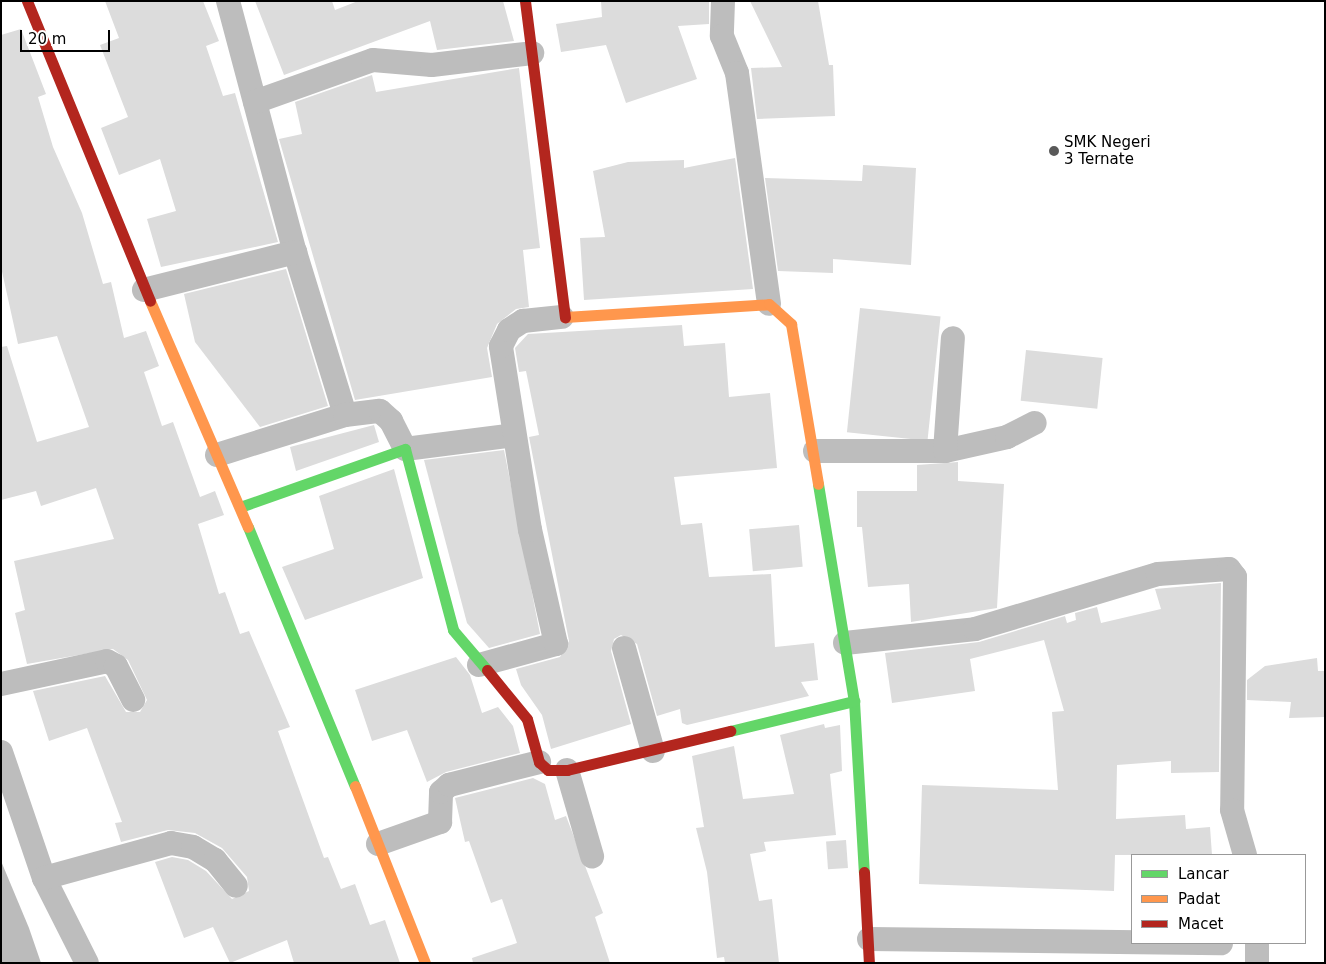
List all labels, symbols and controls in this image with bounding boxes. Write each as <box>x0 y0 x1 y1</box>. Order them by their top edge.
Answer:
scale bar <box>22 20 112 52</box>
text: 20 m <box>28 30 66 48</box>
place label: SMK Negeri 3 Ternate <box>1064 133 1151 168</box>
marker: SMK Negeri 3 Ternate <box>1048 145 1060 157</box>
legend <box>1131 854 1306 944</box>
text: Lancar <box>1178 865 1229 883</box>
text: Padat <box>1178 890 1220 908</box>
text: Macet <box>1178 915 1224 933</box>

